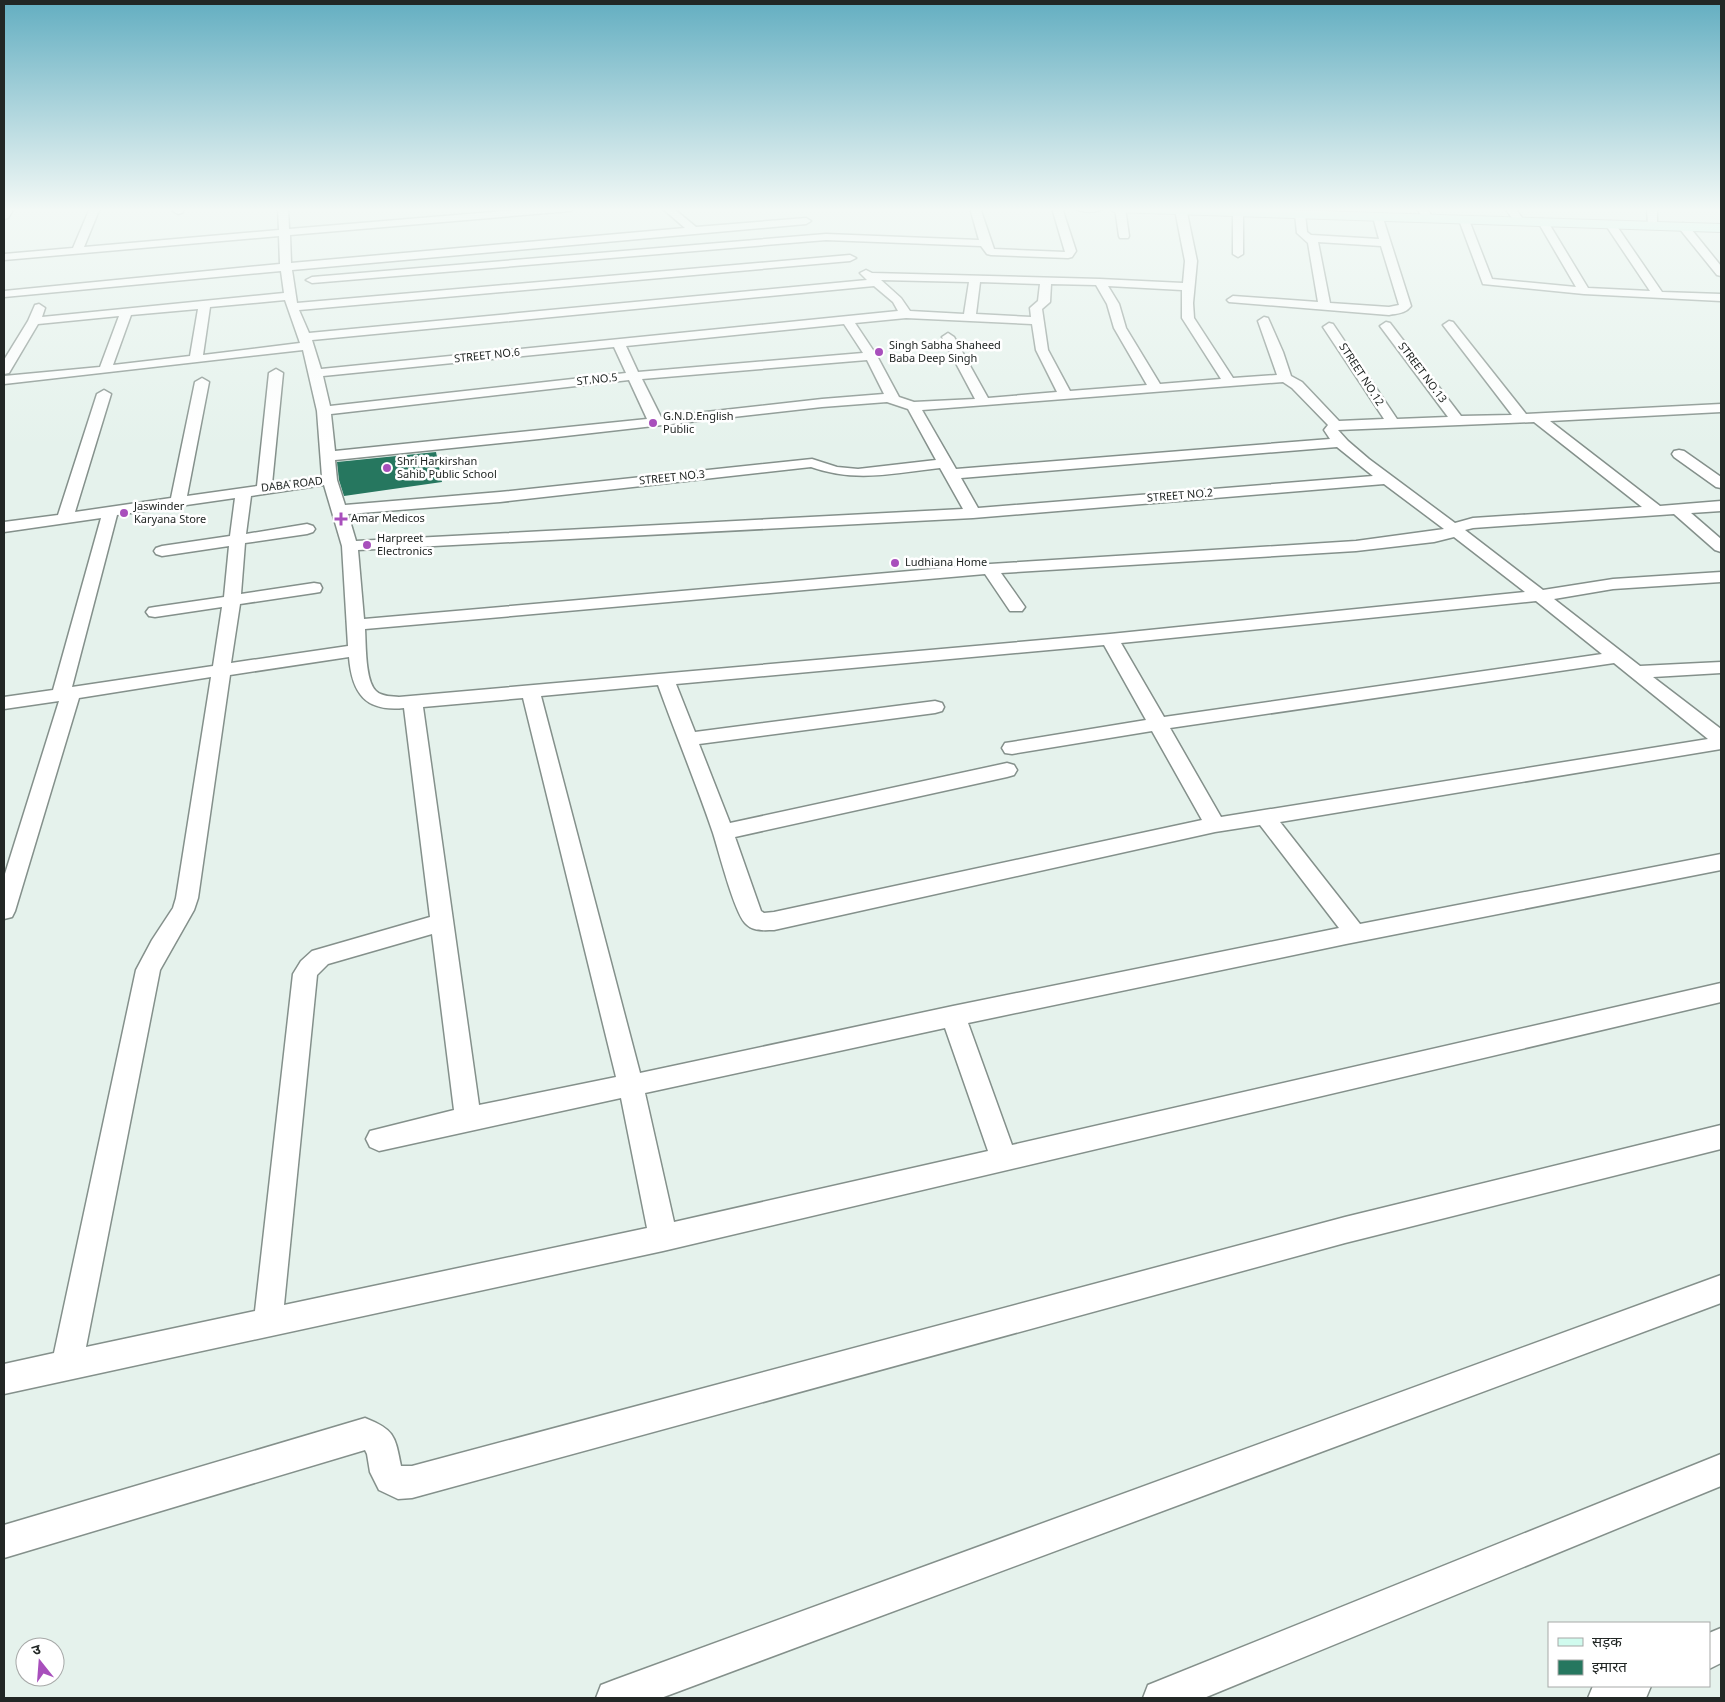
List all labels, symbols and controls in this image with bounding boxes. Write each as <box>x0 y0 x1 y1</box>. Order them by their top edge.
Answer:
place label: Singh Sabha Shaheed Baba Deep Singh <box>889 339 1001 366</box>
street label: STREET NO.13 <box>1395 340 1449 406</box>
street label: STREET NO.12 <box>1335 341 1387 409</box>
street label: STREET NO.6 <box>453 346 521 366</box>
marker: Singh Sabha Shaheed Baba Deep Singh <box>873 346 885 358</box>
street label: ST.NO.5 <box>576 371 618 389</box>
place label: G.N.D.English Public <box>663 410 734 437</box>
marker: G.N.D.English Public <box>647 417 659 429</box>
place label: Shri Harkirshan Sahib Public School <box>397 455 497 482</box>
marker: Shri Harkirshan Sahib Public School <box>381 462 393 474</box>
street label: STREET NO.3 <box>638 468 706 488</box>
street label: DABA ROAD <box>260 474 324 496</box>
street label: STREET NO.2 <box>1146 486 1214 506</box>
place label: Jaswinder Karyana Store <box>133 500 206 527</box>
marker: Jaswinder Karyana Store <box>118 507 130 519</box>
place label: Amar Medicos <box>351 512 425 526</box>
marker: Amar Medicos <box>335 513 347 525</box>
place label: Harpreet Electronics <box>377 532 433 559</box>
marker: Harpreet Electronics <box>361 539 373 551</box>
place label: Ludhiana Home <box>905 556 987 570</box>
marker: Ludhiana Home <box>889 557 901 569</box>
legend <box>1548 1622 1710 1687</box>
text: सड़क <box>1592 1634 1622 1653</box>
north arrow <box>15 1637 65 1687</box>
text: उ <box>30 1640 44 1661</box>
text: इमारत <box>1592 1659 1627 1678</box>

